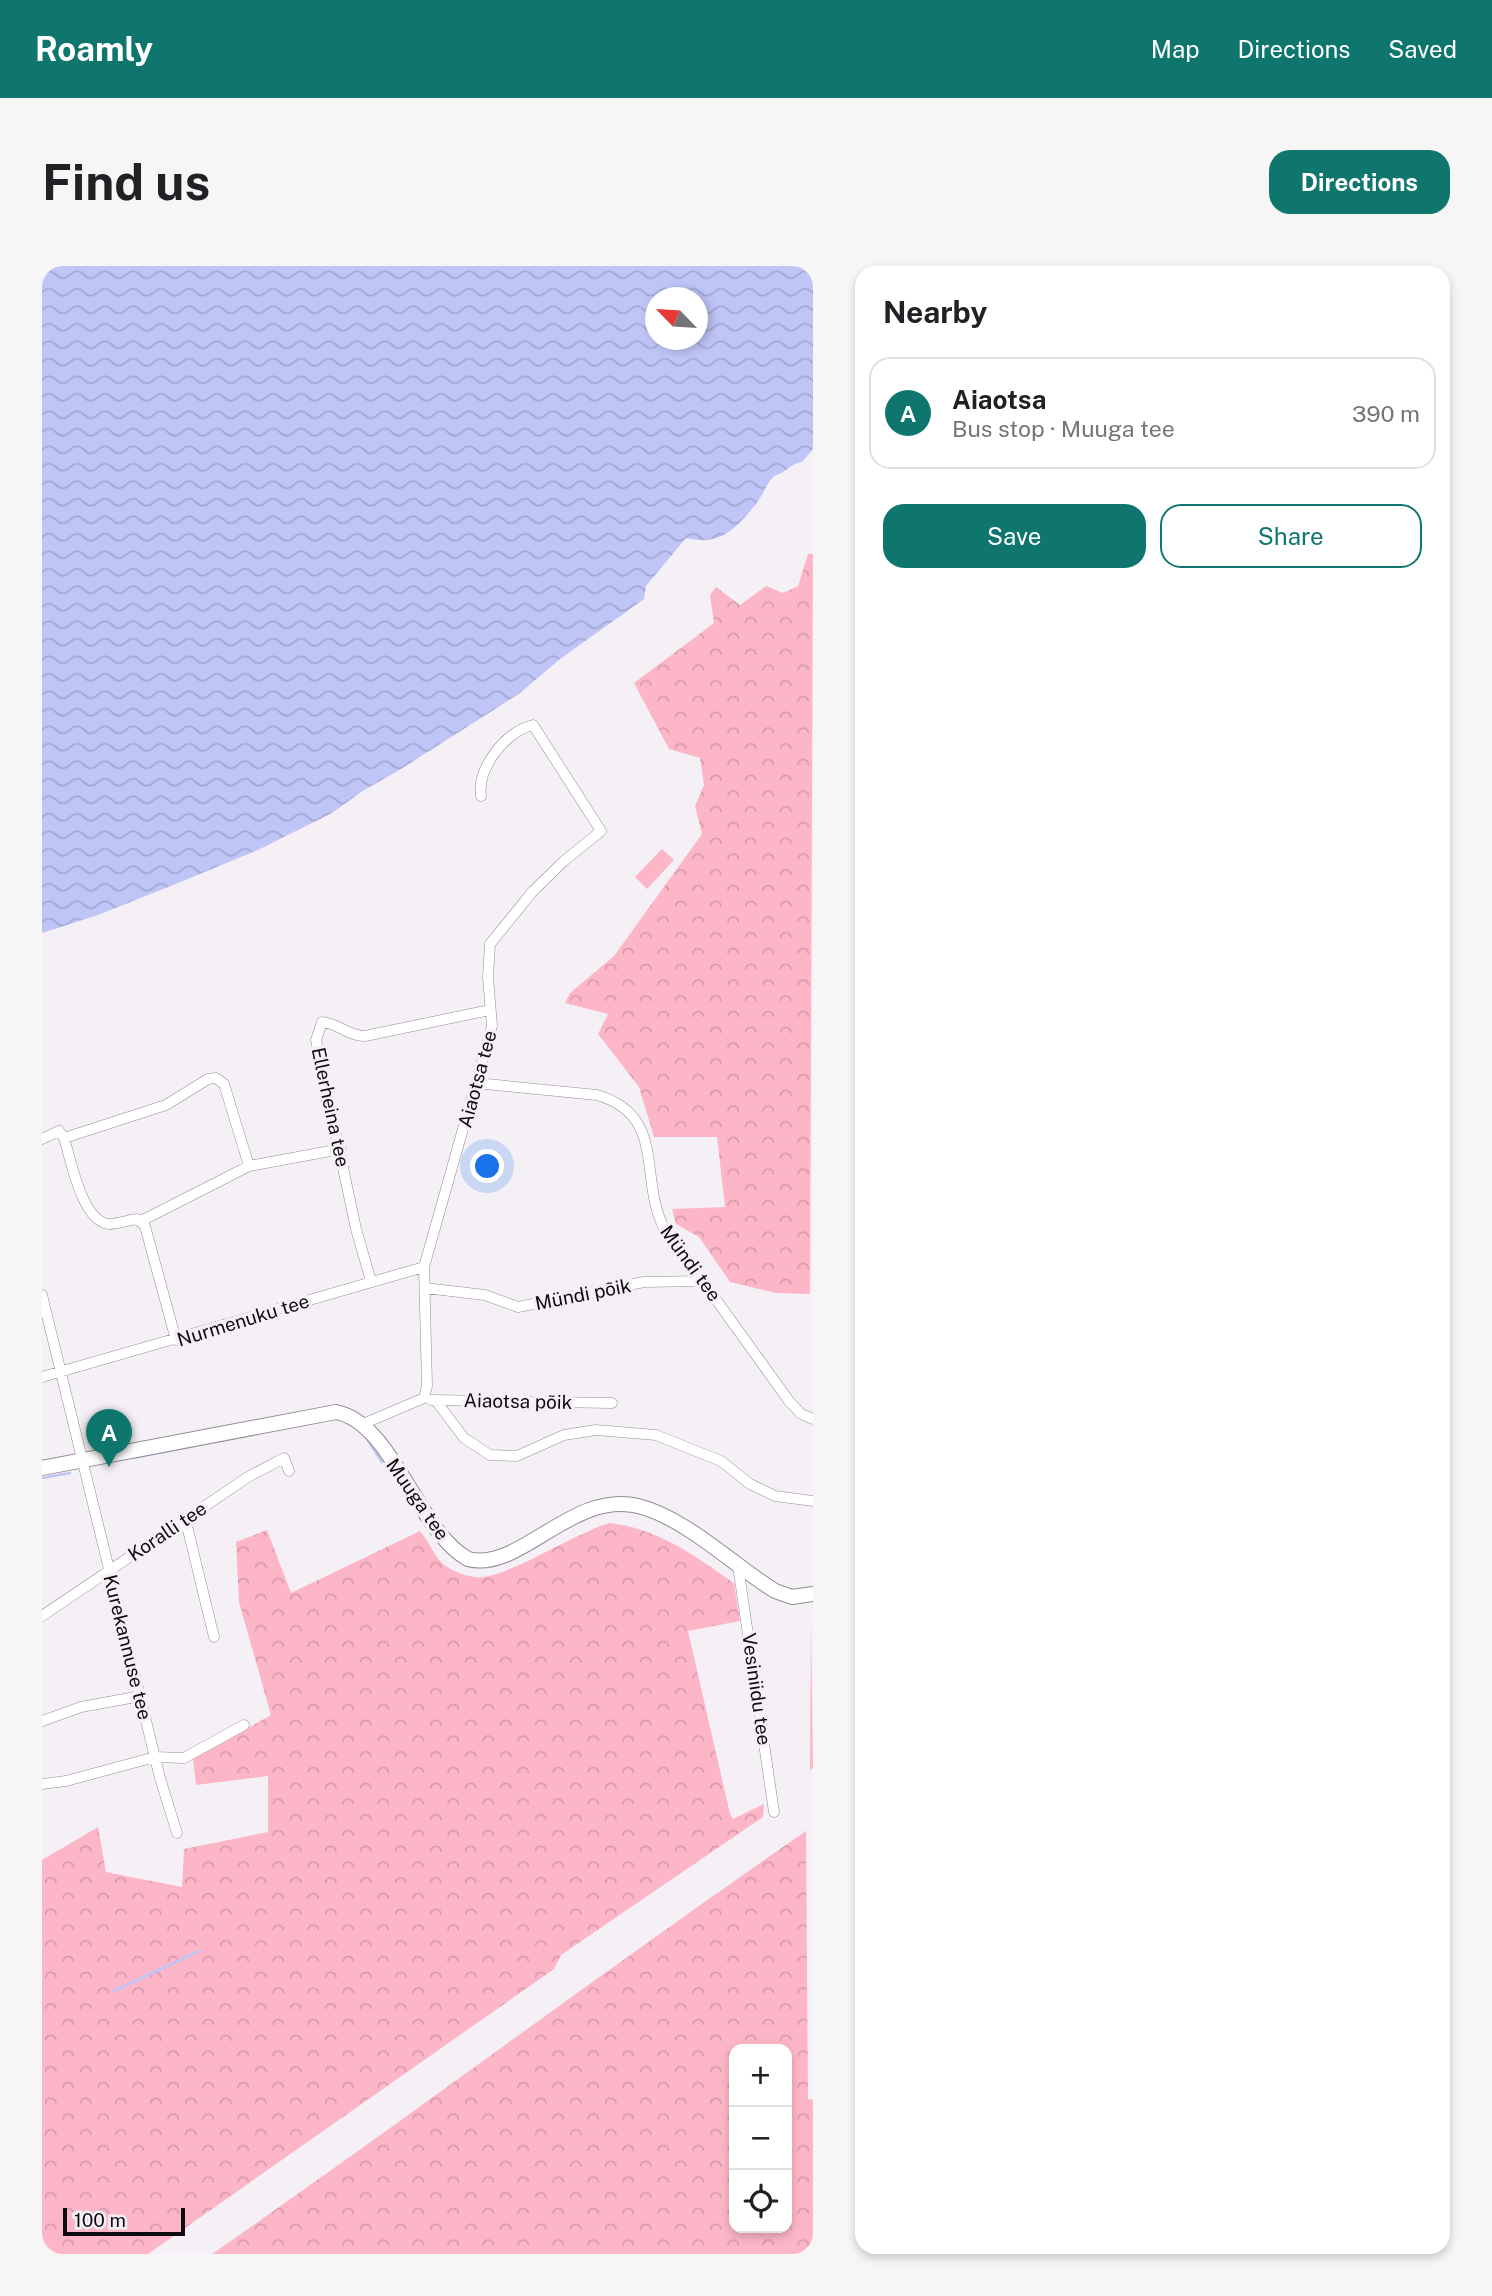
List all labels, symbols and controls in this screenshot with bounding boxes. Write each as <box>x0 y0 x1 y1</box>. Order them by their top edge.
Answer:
text: Roamly <box>35 30 153 68</box>
text: Map <box>1151 35 1200 63</box>
text: Directions <box>1238 35 1350 63</box>
text: Saved <box>1388 35 1457 63</box>
button: Directions <box>1269 150 1450 214</box>
text: Find us <box>42 153 210 211</box>
north arrow <box>645 287 708 350</box>
text: Nearby <box>883 294 987 330</box>
text: Aiaotsa <box>952 384 1046 415</box>
text: A <box>900 400 916 427</box>
text: 390 m <box>1352 400 1420 427</box>
text: Bus stop · Muuga tee <box>952 415 1175 442</box>
button: Save <box>883 504 1146 568</box>
button: Share <box>1160 504 1422 568</box>
street label: Aiaotsa tee <box>453 1028 501 1130</box>
street label: Ellerheina tee <box>308 1045 354 1169</box>
your location <box>470 1149 504 1183</box>
street label: Mündi tee <box>656 1221 726 1305</box>
street label: Mündi põik <box>533 1274 633 1314</box>
street label: Nurmenuku tee <box>174 1289 312 1351</box>
street label: Aiaotsa põik <box>463 1389 573 1413</box>
pin: A <box>86 1409 132 1467</box>
street label: Muuga tee <box>382 1454 454 1544</box>
street label: Koralli tee <box>124 1497 210 1565</box>
street label: Kurekannuse tee <box>99 1572 157 1722</box>
street label: Vesiniidu tee <box>738 1631 776 1747</box>
map controls <box>729 2044 792 2233</box>
button: + <box>729 2044 792 2107</box>
button: − <box>729 2107 792 2170</box>
button: locate <box>729 2170 792 2233</box>
scale bar <box>63 2205 186 2237</box>
text: 100 m <box>74 2209 126 2231</box>

